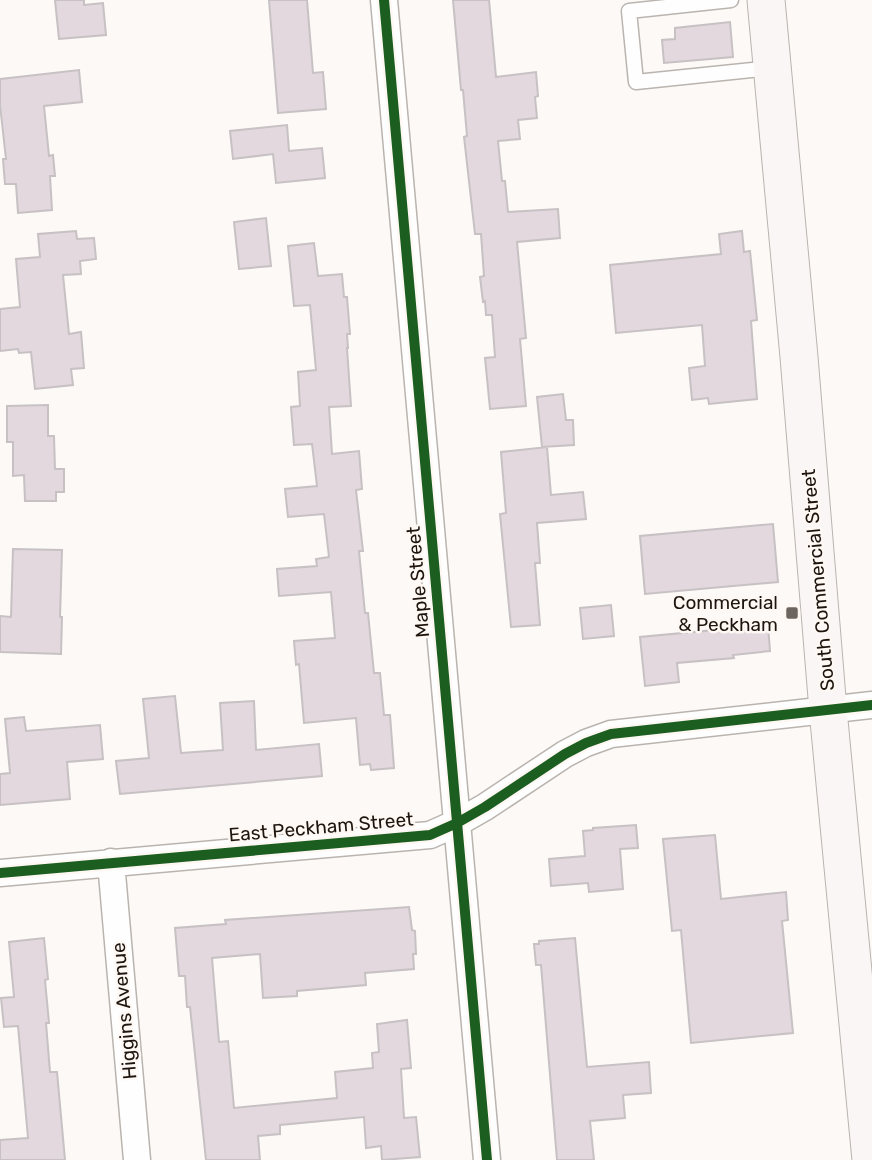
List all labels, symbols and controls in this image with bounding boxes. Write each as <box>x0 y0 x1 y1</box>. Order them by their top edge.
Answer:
street label: South Commercial Street <box>797 468 839 692</box>
street label: Maple Street <box>402 525 434 639</box>
place label: Commercial & Peckham <box>673 591 778 636</box>
marker: Commercial & Peckham <box>784 605 800 621</box>
street label: East Peckham Street <box>228 807 415 847</box>
street label: Higgins Avenue <box>107 942 141 1080</box>

